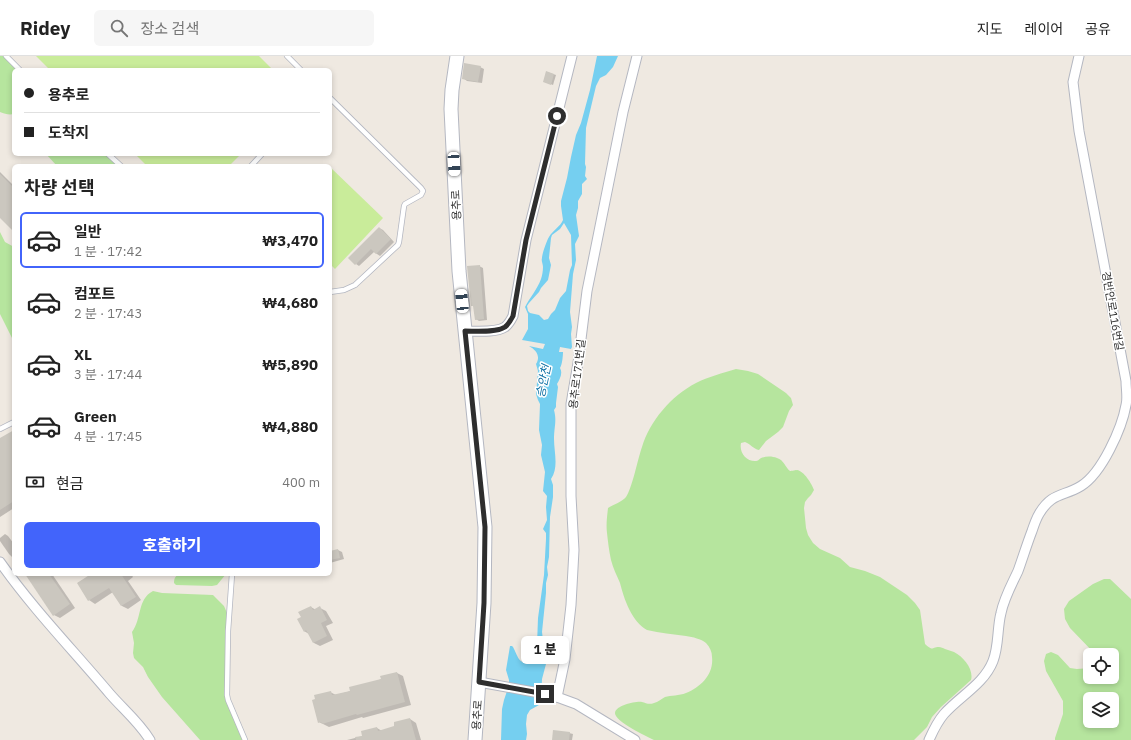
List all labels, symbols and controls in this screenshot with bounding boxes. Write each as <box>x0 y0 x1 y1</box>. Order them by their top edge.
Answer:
search box <box>94 10 374 46</box>
text: Ridey <box>20 16 70 40</box>
icon: search <box>108 17 130 39</box>
text: 장소 검색 <box>140 19 199 38</box>
text: 지도 <box>977 20 1003 38</box>
text: 레이어 <box>1025 20 1063 38</box>
text: 공유 <box>1085 20 1111 38</box>
text: 용추로 <box>48 85 89 104</box>
route start <box>548 107 566 125</box>
text: 도착지 <box>48 123 89 142</box>
car <box>447 152 461 176</box>
text: 차량 선택 <box>24 176 95 199</box>
street label: 용추로 <box>448 189 464 221</box>
icon: car <box>26 222 62 258</box>
text: 일반 <box>74 222 102 241</box>
text: ₩3,470 <box>262 231 318 250</box>
text: 1 분 · 17:42 <box>74 243 142 260</box>
street label: 경반안로116번길 <box>1099 270 1127 352</box>
icon: car <box>26 284 62 320</box>
text: 컴포트 <box>74 284 115 303</box>
car <box>455 288 469 314</box>
text: ₩4,680 <box>262 293 318 312</box>
text: 2 분 · 17:43 <box>74 305 142 322</box>
street label: 용추로171번길 <box>566 338 588 410</box>
text: XL <box>74 345 92 364</box>
icon: car <box>26 346 62 382</box>
text: ₩5,890 <box>262 355 318 374</box>
water label: 승안천 <box>532 361 554 399</box>
text: 3 분 · 17:44 <box>74 366 142 383</box>
text: Green <box>74 407 117 426</box>
icon: car <box>26 408 62 444</box>
text: ₩4,880 <box>262 417 318 436</box>
text: 4 분 · 17:45 <box>74 428 142 445</box>
icon: cash <box>24 471 46 493</box>
text: 현금 <box>56 474 84 493</box>
text: 400 m <box>282 474 320 491</box>
button: 호출하기 <box>24 522 320 568</box>
callout: 1 분 <box>521 636 569 664</box>
text: 1 분 <box>534 641 556 658</box>
map controls <box>1083 648 1119 728</box>
button: locate <box>1083 648 1119 684</box>
route end <box>536 685 554 703</box>
button: layers <box>1083 692 1119 728</box>
street label: 용추로 <box>469 699 485 731</box>

